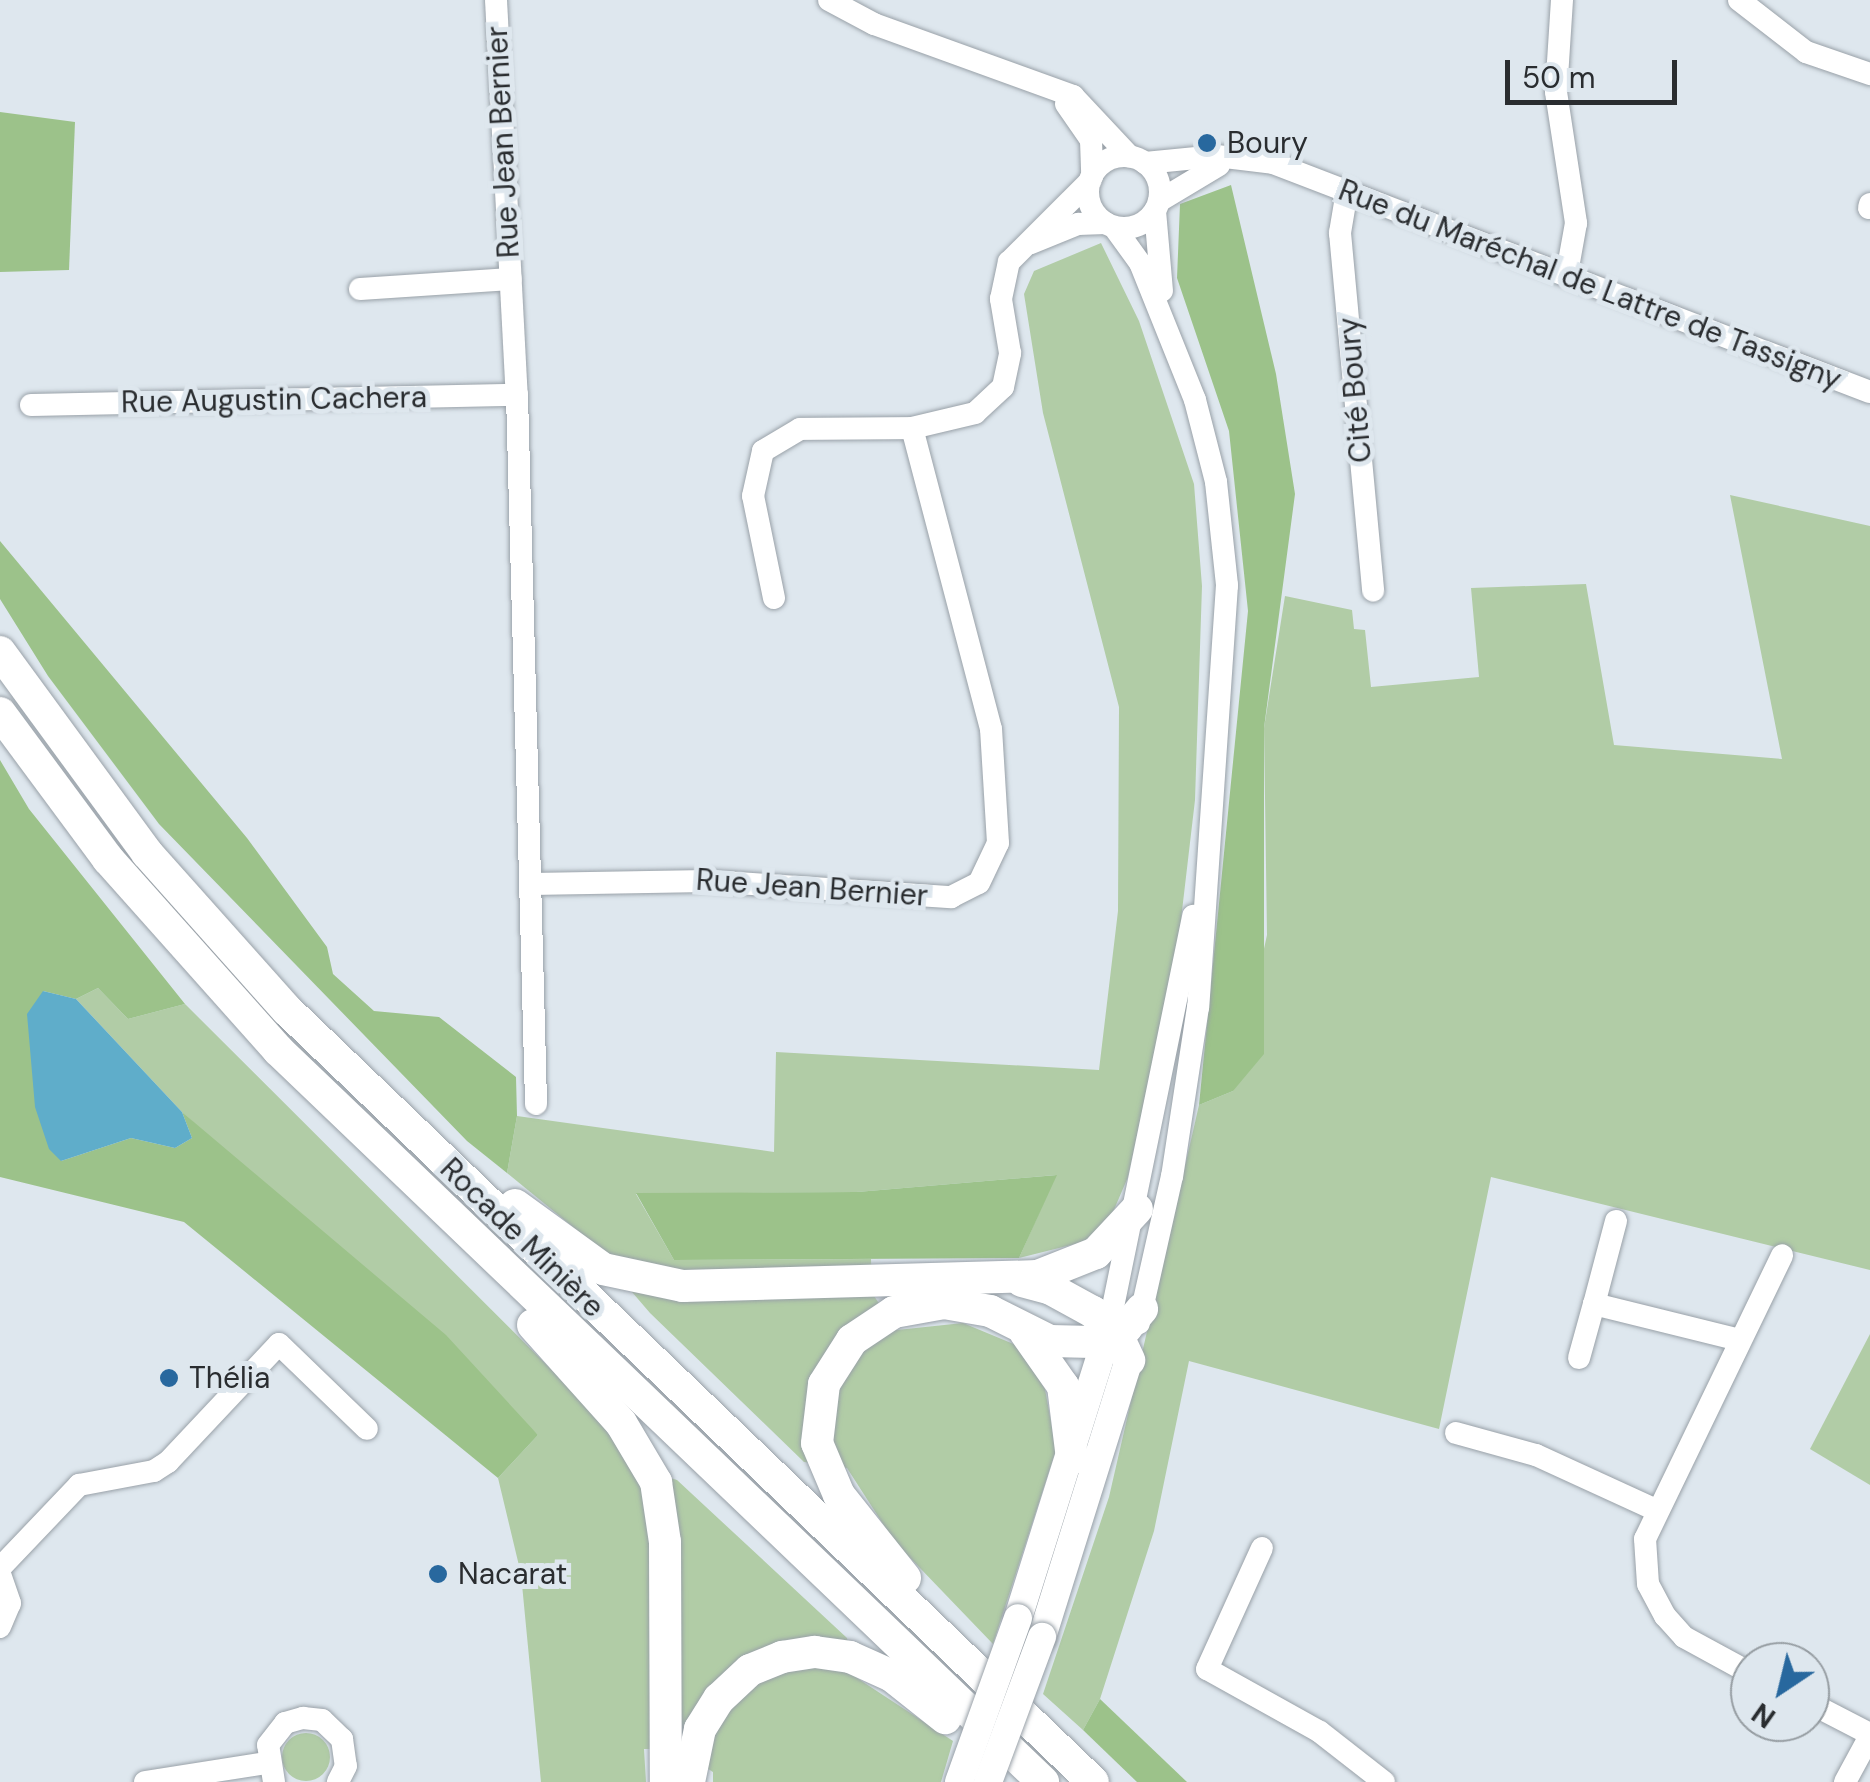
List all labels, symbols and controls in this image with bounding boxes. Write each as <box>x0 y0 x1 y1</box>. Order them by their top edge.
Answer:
street label: Rue Jean Bernier <box>479 25 527 259</box>
scale bar <box>1510 40 1682 102</box>
text: 50 m <box>1522 58 1596 97</box>
place label: Boury <box>1227 125 1308 161</box>
marker: Boury <box>1196 132 1218 154</box>
street label: Rue du Maréchal de Lattre de Tassigny <box>1334 172 1846 398</box>
street label: Cité Boury <box>1331 316 1379 464</box>
street label: Rue Augustin Cachera <box>121 379 427 421</box>
street label: Rue Jean Bernier <box>695 862 929 914</box>
street label: Rocade Minière <box>433 1151 611 1325</box>
place label: Thélia <box>189 1360 270 1396</box>
marker: Thélia <box>158 1367 180 1389</box>
place label: Nacarat <box>458 1556 567 1592</box>
marker: Nacarat <box>427 1563 449 1585</box>
north arrow <box>1730 1642 1830 1742</box>
text: N <box>1745 1694 1783 1736</box>

